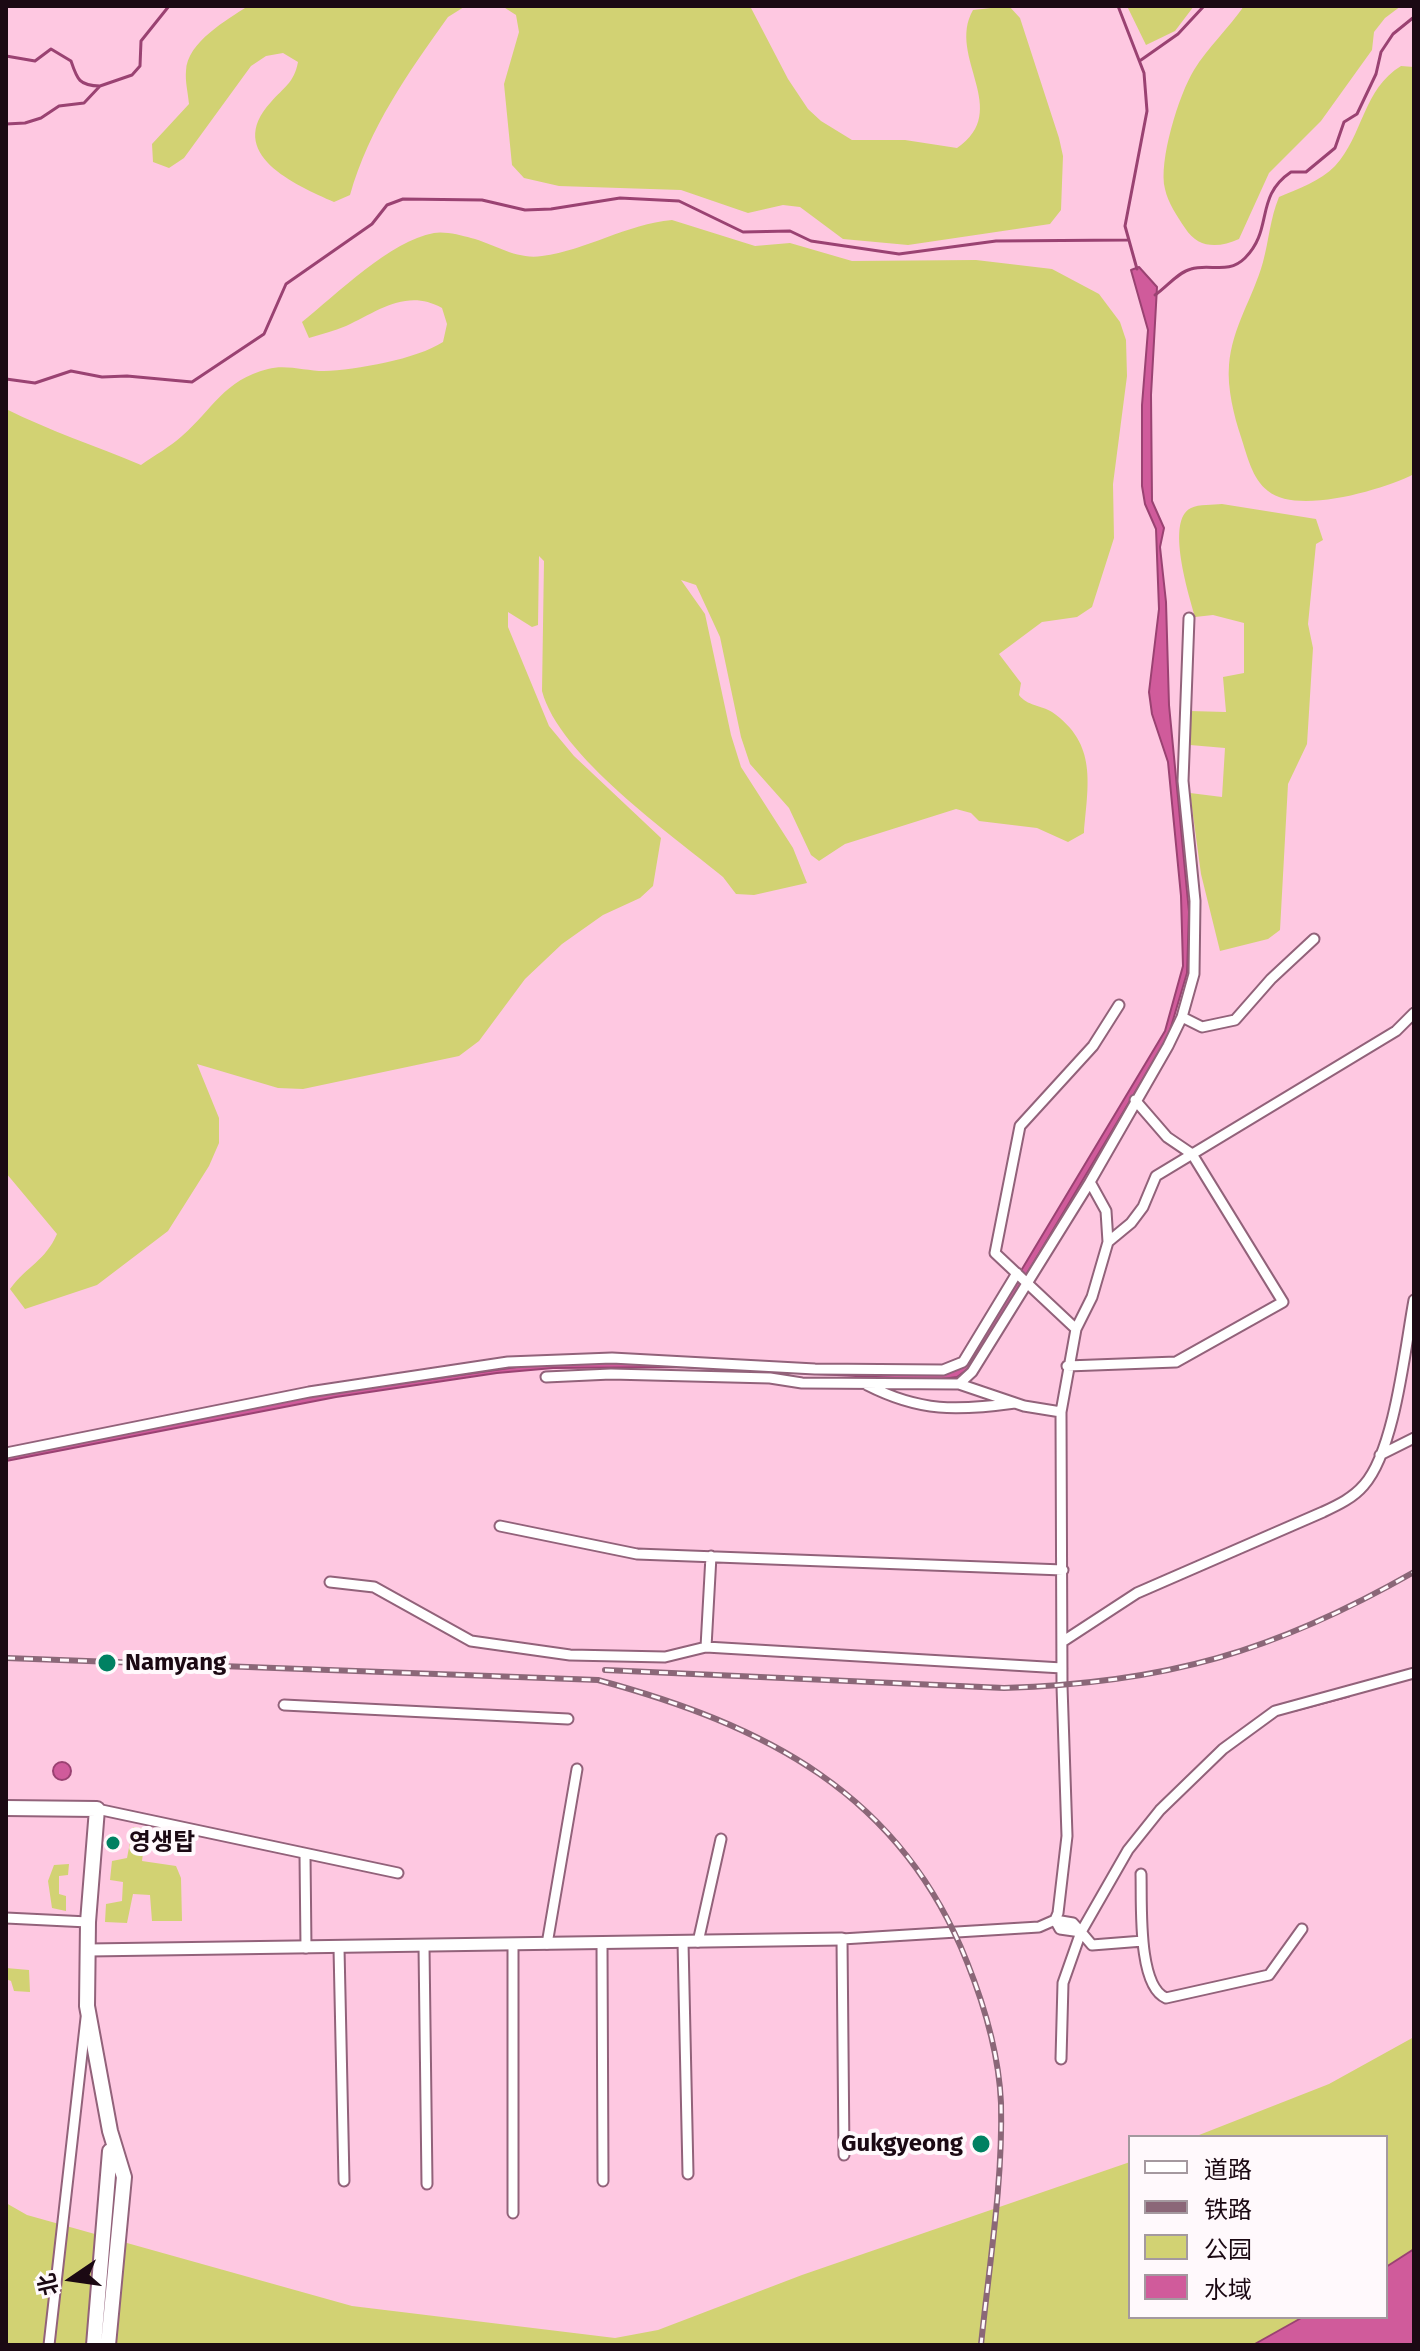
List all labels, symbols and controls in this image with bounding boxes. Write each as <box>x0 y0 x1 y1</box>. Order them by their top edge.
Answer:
place label: Namyang <box>125 1649 226 1677</box>
marker: Namyang <box>96 1652 118 1674</box>
place label: 영생탑 <box>129 1829 195 1857</box>
marker: 영생탑 <box>104 1834 122 1852</box>
place label: Gukgyeong <box>841 2130 963 2158</box>
marker: Gukgyeong <box>970 2133 992 2155</box>
legend <box>1128 2135 1388 2319</box>
text: 道路 <box>1204 2156 1252 2184</box>
text: 铁路 <box>1204 2196 1252 2224</box>
text: 公园 <box>1204 2236 1252 2264</box>
north arrow <box>32 2239 112 2319</box>
text: 北 <box>32 2271 64 2298</box>
text: 水域 <box>1204 2276 1252 2304</box>

